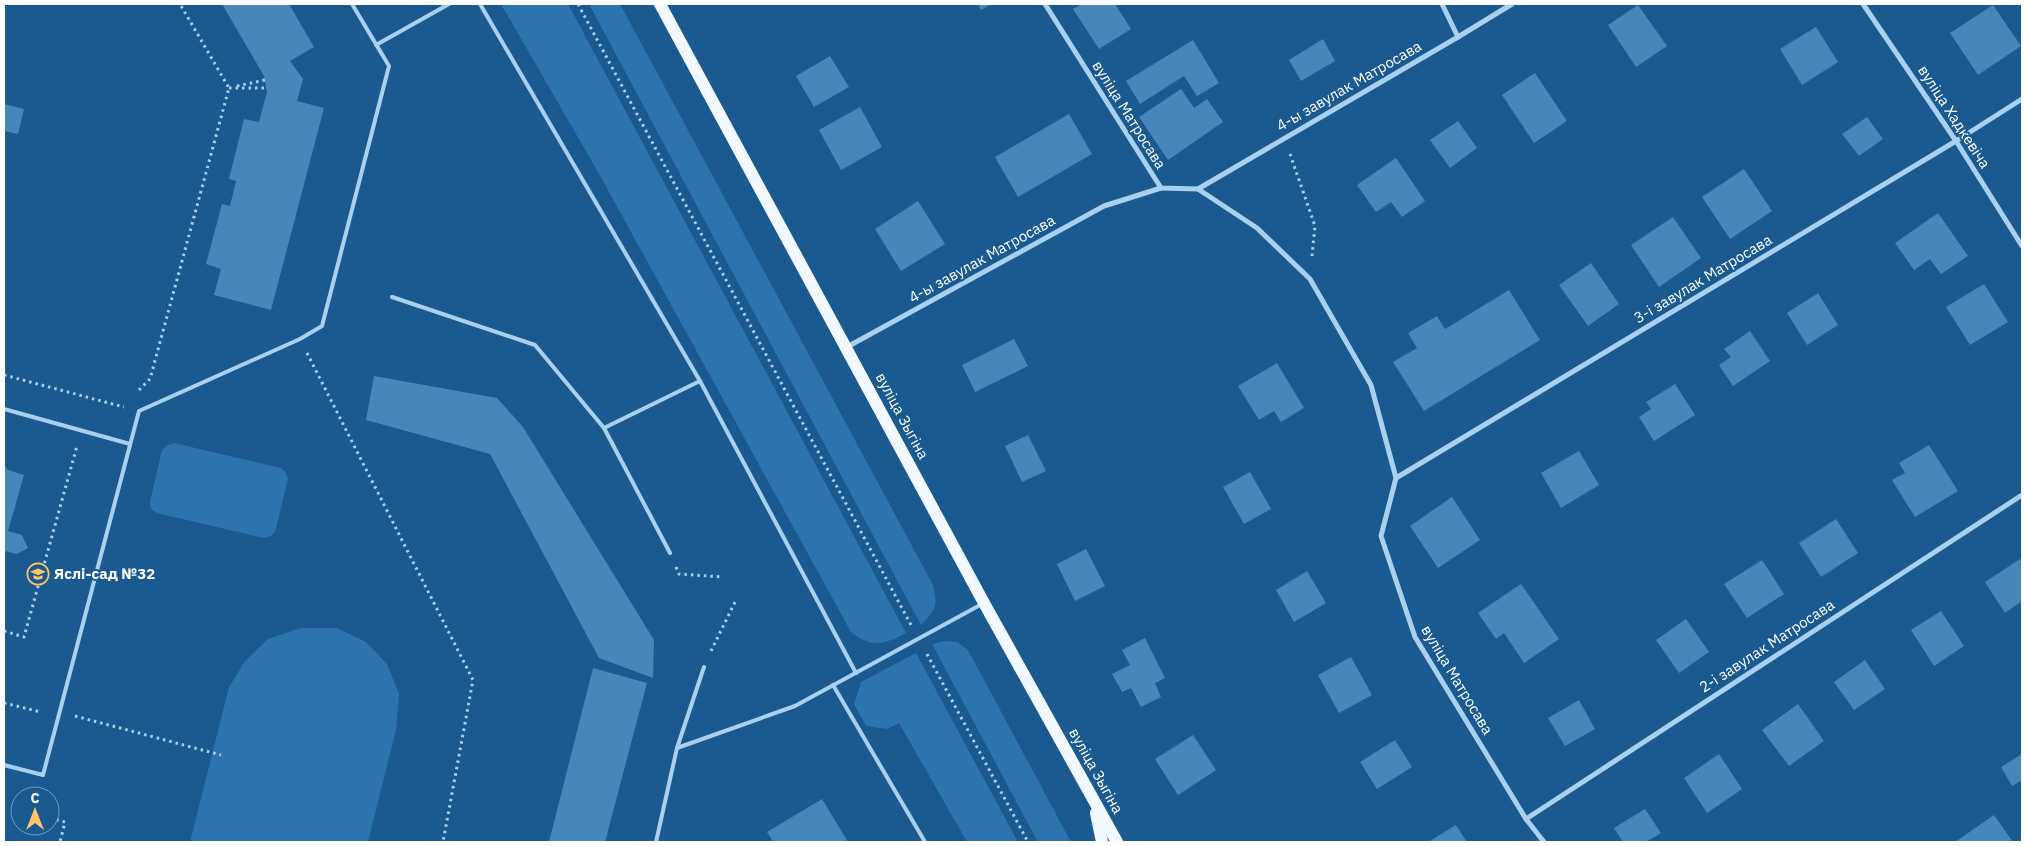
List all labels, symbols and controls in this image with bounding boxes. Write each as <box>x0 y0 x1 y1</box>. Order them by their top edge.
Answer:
street label: 4-ы завулак Матросава <box>1273 36 1425 135</box>
street label: вуліца Матросава <box>1088 57 1170 172</box>
street label: вуліца Хадкевіча <box>1914 62 1995 172</box>
street label: 4-ы завулак Матросава <box>905 210 1058 307</box>
street label: 3-і завулак Матросава <box>1630 230 1775 327</box>
street label: вуліца Зыгіна <box>872 369 933 462</box>
school or university icon: Яслі-сад №32 <box>26 562 50 586</box>
place label: Яслі-сад №32 <box>54 564 155 583</box>
street label: 2-і завулак Матросава <box>1696 595 1838 696</box>
street label: вуліца Матросава <box>1417 622 1498 738</box>
street label: вуліца Зыгіна <box>1065 725 1128 817</box>
north arrow <box>10 786 60 836</box>
text: С <box>30 789 40 807</box>

